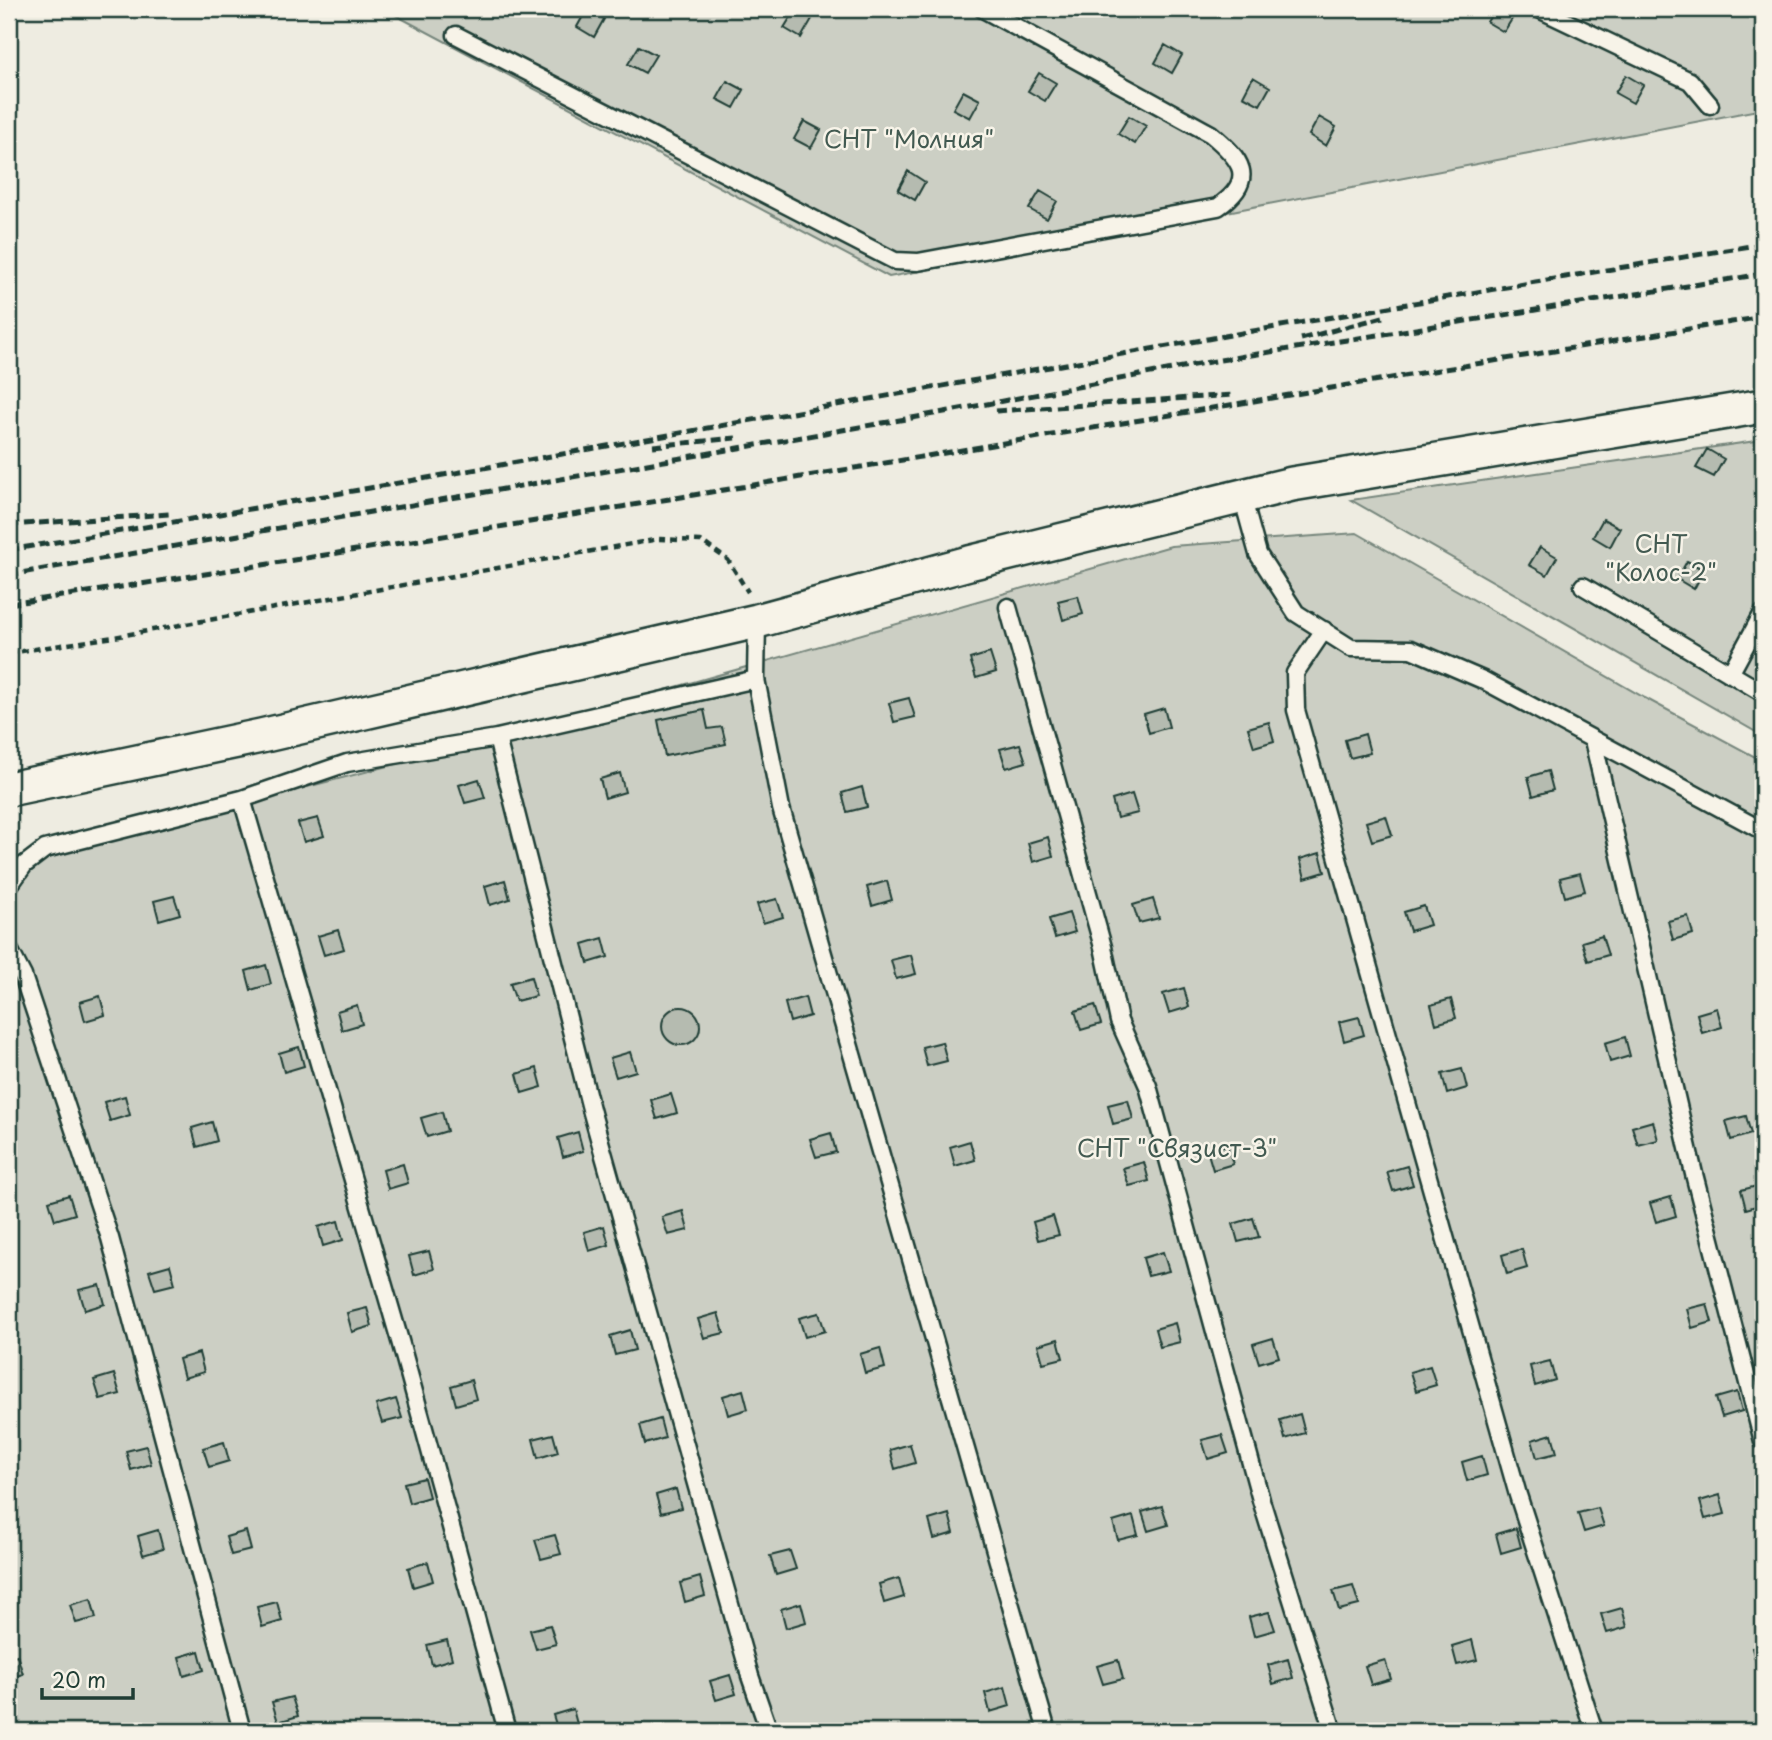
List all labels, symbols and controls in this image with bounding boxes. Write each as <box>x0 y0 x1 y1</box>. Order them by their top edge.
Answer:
park label: СНТ "Молния" <box>824 120 994 156</box>
park label: СНТ "Колос-2" <box>1605 525 1717 589</box>
park label: СНТ "Связист-3" <box>1077 1129 1277 1165</box>
scale bar <box>42 1656 133 1700</box>
text: 20 m <box>52 1663 106 1695</box>

